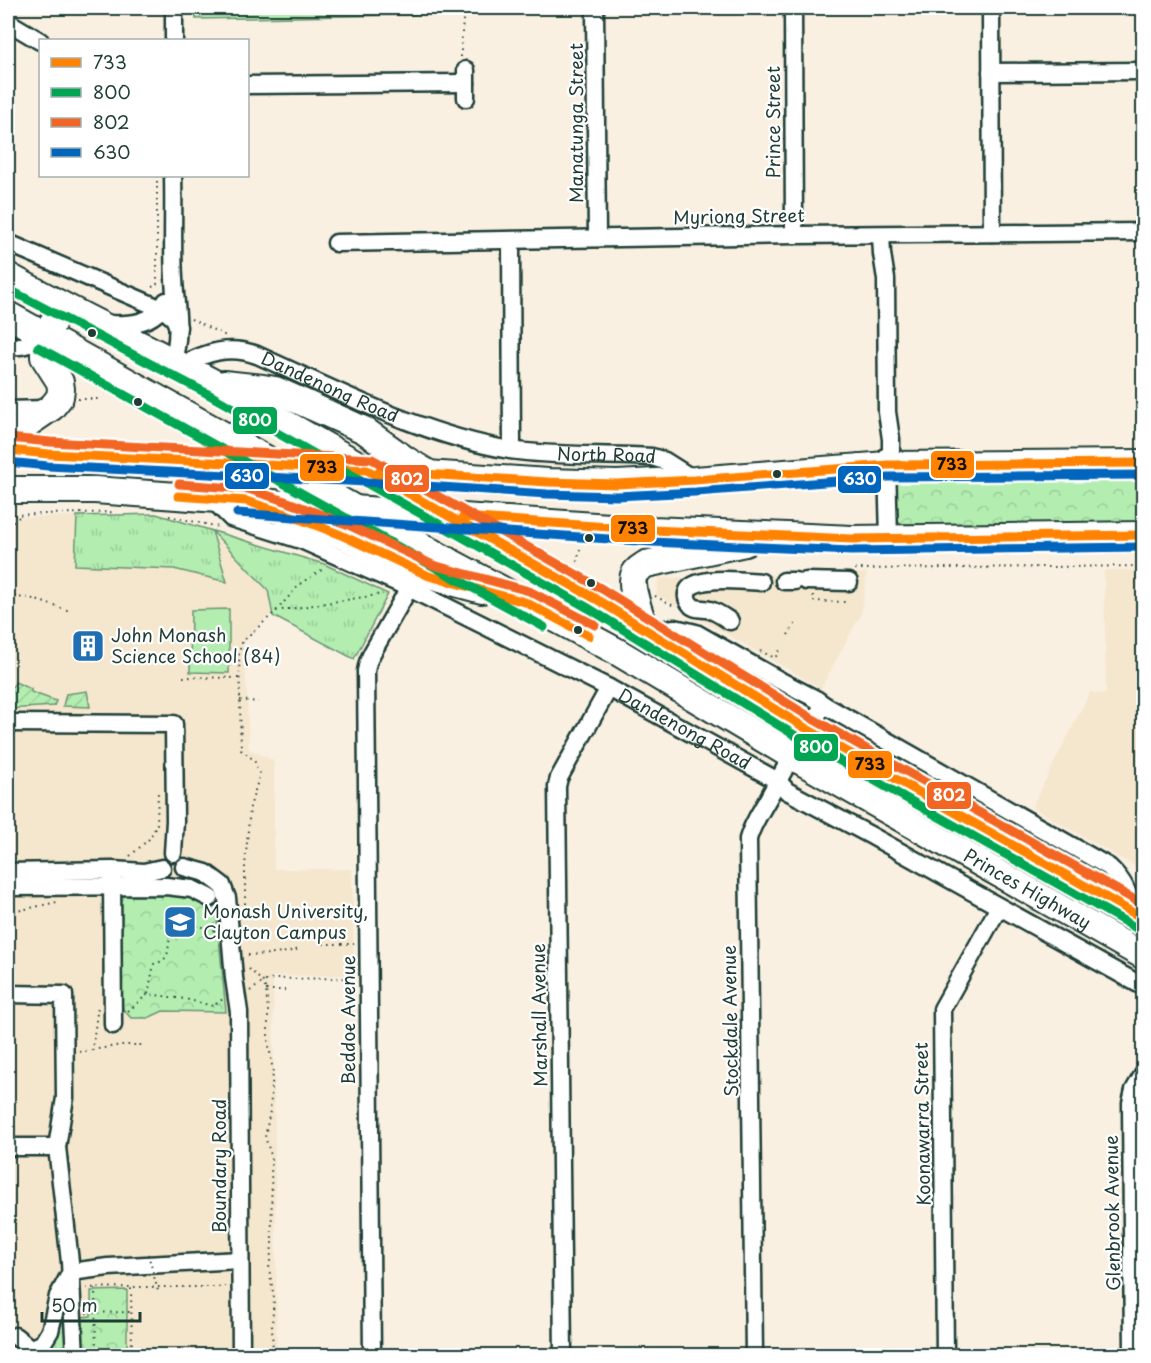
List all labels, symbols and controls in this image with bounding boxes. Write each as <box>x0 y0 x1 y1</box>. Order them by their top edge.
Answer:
legend <box>39 39 249 177</box>
street label: Manatunga Street <box>562 43 589 203</box>
text: 733 <box>93 48 127 75</box>
street label: Prince Street <box>759 66 786 178</box>
text: 800 <box>93 78 131 105</box>
text: 802 <box>93 108 130 135</box>
text: 630 <box>93 138 130 165</box>
street label: Myriong Street <box>673 201 805 230</box>
unlabelled marker <box>86 327 98 339</box>
street label: Dandenong Road <box>257 344 403 428</box>
unlabelled marker <box>132 396 144 408</box>
line badge: 800 <box>232 406 278 435</box>
text: 800 <box>238 407 272 431</box>
street label: North Road <box>557 439 657 469</box>
line badge: 733 <box>930 450 975 479</box>
text: 733 <box>937 451 967 475</box>
line badge: 733 <box>299 453 345 482</box>
text: 733 <box>307 454 337 478</box>
line badge: 630 <box>224 462 270 490</box>
text: 630 <box>230 463 264 487</box>
line badge: 802 <box>384 464 430 493</box>
line badge: 630 <box>837 465 882 494</box>
text: 802 <box>391 466 423 490</box>
text: 630 <box>843 466 877 490</box>
unlabelled marker <box>771 468 783 480</box>
line badge: 733 <box>610 514 656 543</box>
text: 733 <box>618 515 648 539</box>
unlabelled marker <box>583 532 595 544</box>
unlabelled marker <box>585 577 597 589</box>
place label: John Monash Science School (84) <box>111 621 281 669</box>
unlabelled marker <box>572 624 584 636</box>
building icon: John Monash Science School (84) <box>70 628 106 664</box>
street label: Dandenong Road <box>614 681 756 776</box>
line badge: 800 <box>793 733 839 762</box>
text: 800 <box>799 734 833 758</box>
line badge: 733 <box>847 750 893 779</box>
text: 733 <box>855 751 885 775</box>
line badge: 802 <box>926 781 972 810</box>
text: 802 <box>933 782 965 806</box>
street label: Princes Highway <box>959 841 1096 935</box>
place label: Monash University, Clayton Campus <box>203 897 368 945</box>
school or university icon: Monash University, Clayton Campus <box>162 904 198 940</box>
street label: Marshall Avenue <box>524 943 553 1087</box>
street label: Stockdale Avenue <box>715 945 744 1097</box>
street label: Beddoe Avenue <box>334 955 361 1085</box>
street label: Koonawarra Street <box>907 1042 936 1206</box>
street label: Boundary Road <box>205 1099 232 1233</box>
street label: Glenbrook Avenue <box>1097 1135 1126 1291</box>
scale bar <box>42 1285 140 1323</box>
text: 50 m <box>51 1291 98 1318</box>

